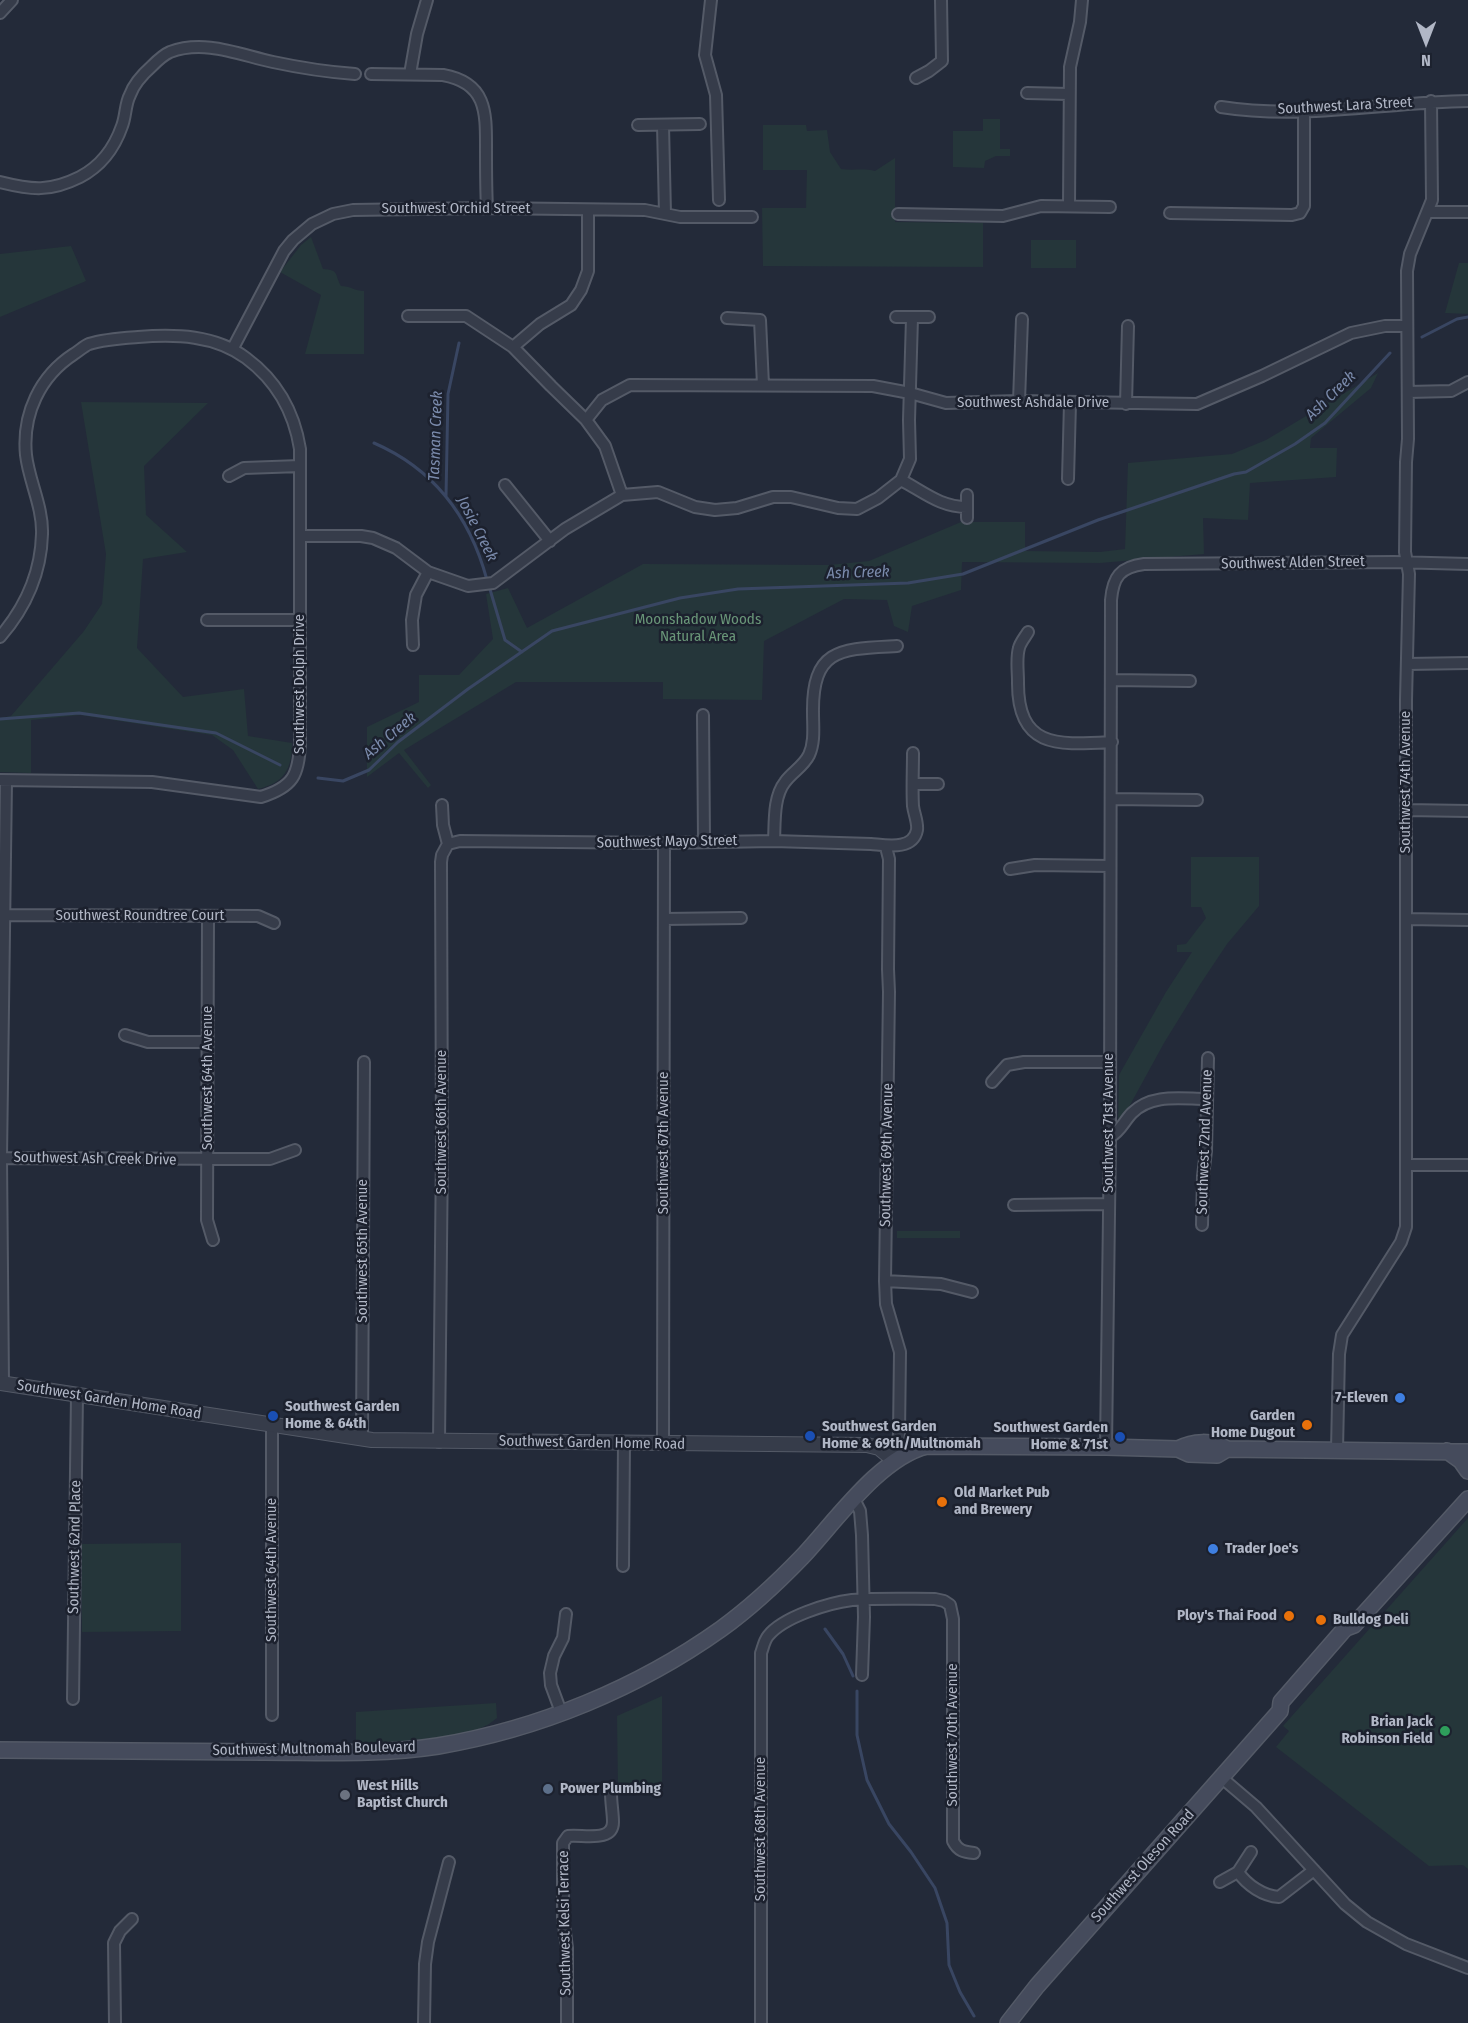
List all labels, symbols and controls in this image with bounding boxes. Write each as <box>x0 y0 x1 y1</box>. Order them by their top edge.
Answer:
north arrow <box>1396 12 1456 72</box>
text: N <box>1421 51 1431 70</box>
street label: Southwest Lara Street <box>1277 93 1413 119</box>
street label: Southwest Orchid Street <box>382 200 530 218</box>
water label: Ash Creek <box>1302 367 1360 425</box>
water label: Tasman Creek <box>425 391 447 481</box>
street label: Southwest Ashdale Drive <box>957 394 1109 412</box>
water label: Josie Creek <box>452 493 502 565</box>
street label: Southwest Alden Street <box>1221 553 1365 573</box>
water label: Ash Creek <box>826 562 890 584</box>
park label: Moonshadow Woods Natural Area <box>635 611 761 646</box>
street label: Southwest Dolph Drive <box>291 614 309 754</box>
water label: Ash Creek <box>360 708 420 764</box>
street label: Southwest 74th Avenue <box>1397 711 1415 853</box>
street label: Southwest Mayo Street <box>596 832 738 852</box>
street label: Southwest Roundtree Court <box>56 907 224 925</box>
street label: Southwest 64th Avenue <box>199 1006 217 1150</box>
street label: Southwest 66th Avenue <box>433 1050 451 1194</box>
street label: Southwest 71st Avenue <box>1100 1053 1118 1193</box>
street label: Southwest 72nd Avenue <box>1193 1069 1217 1215</box>
street label: Southwest 67th Avenue <box>655 1072 673 1214</box>
street label: Southwest 69th Avenue <box>877 1083 897 1227</box>
street label: Southwest Ash Creek Drive <box>13 1149 177 1169</box>
street label: Southwest 65th Avenue <box>354 1179 372 1323</box>
street label: Southwest Garden Home Road <box>16 1377 202 1423</box>
place label: 7-Eleven <box>1335 1389 1388 1407</box>
marker: 7-Eleven <box>1393 1391 1407 1405</box>
place label: Southwest Garden Home & 64th <box>285 1398 400 1433</box>
place label: Garden Home Dugout <box>1211 1407 1295 1442</box>
marker: Southwest Garden Home & 64th <box>266 1409 280 1423</box>
place label: Southwest Garden Home & 69th/Multnomah <box>822 1418 981 1453</box>
marker: Garden Home Dugout <box>1300 1418 1314 1432</box>
place label: Southwest Garden Home & 71st <box>993 1419 1108 1454</box>
marker: Southwest Garden Home & 69th/Multnomah <box>803 1429 817 1443</box>
marker: Southwest Garden Home & 71st <box>1113 1430 1127 1444</box>
street label: Southwest Garden Home Road <box>499 1432 685 1454</box>
street label: Southwest 62nd Place <box>65 1480 85 1614</box>
place label: Old Market Pub and Brewery <box>954 1484 1050 1519</box>
marker: Old Market Pub and Brewery <box>935 1495 949 1509</box>
street label: Southwest 64th Avenue <box>263 1498 281 1642</box>
place label: Trader Joe's <box>1225 1540 1298 1558</box>
marker: Trader Joe's <box>1206 1542 1220 1556</box>
place label: Ploy's Thai Food <box>1177 1607 1277 1625</box>
marker: Ploy's Thai Food <box>1282 1609 1296 1623</box>
place label: Bulldog Deli <box>1333 1611 1409 1629</box>
marker: Bulldog Deli <box>1314 1613 1328 1627</box>
street label: Southwest 70th Avenue <box>944 1663 962 1807</box>
place label: Brian Jack Robinson Field <box>1341 1713 1433 1748</box>
marker: Brian Jack Robinson Field <box>1438 1724 1452 1738</box>
street label: Southwest Multnomah Boulevard <box>212 1738 416 1760</box>
street label: Southwest 68th Avenue <box>752 1757 770 1901</box>
place label: West Hills Baptist Church <box>357 1777 448 1812</box>
place label: Power Plumbing <box>560 1780 661 1798</box>
marker: Power Plumbing <box>541 1782 555 1796</box>
marker: West Hills Baptist Church <box>338 1788 352 1802</box>
street label: Southwest Oleson Road <box>1088 1806 1198 1926</box>
street label: Southwest Kelsi Terrace <box>555 1850 575 1996</box>

